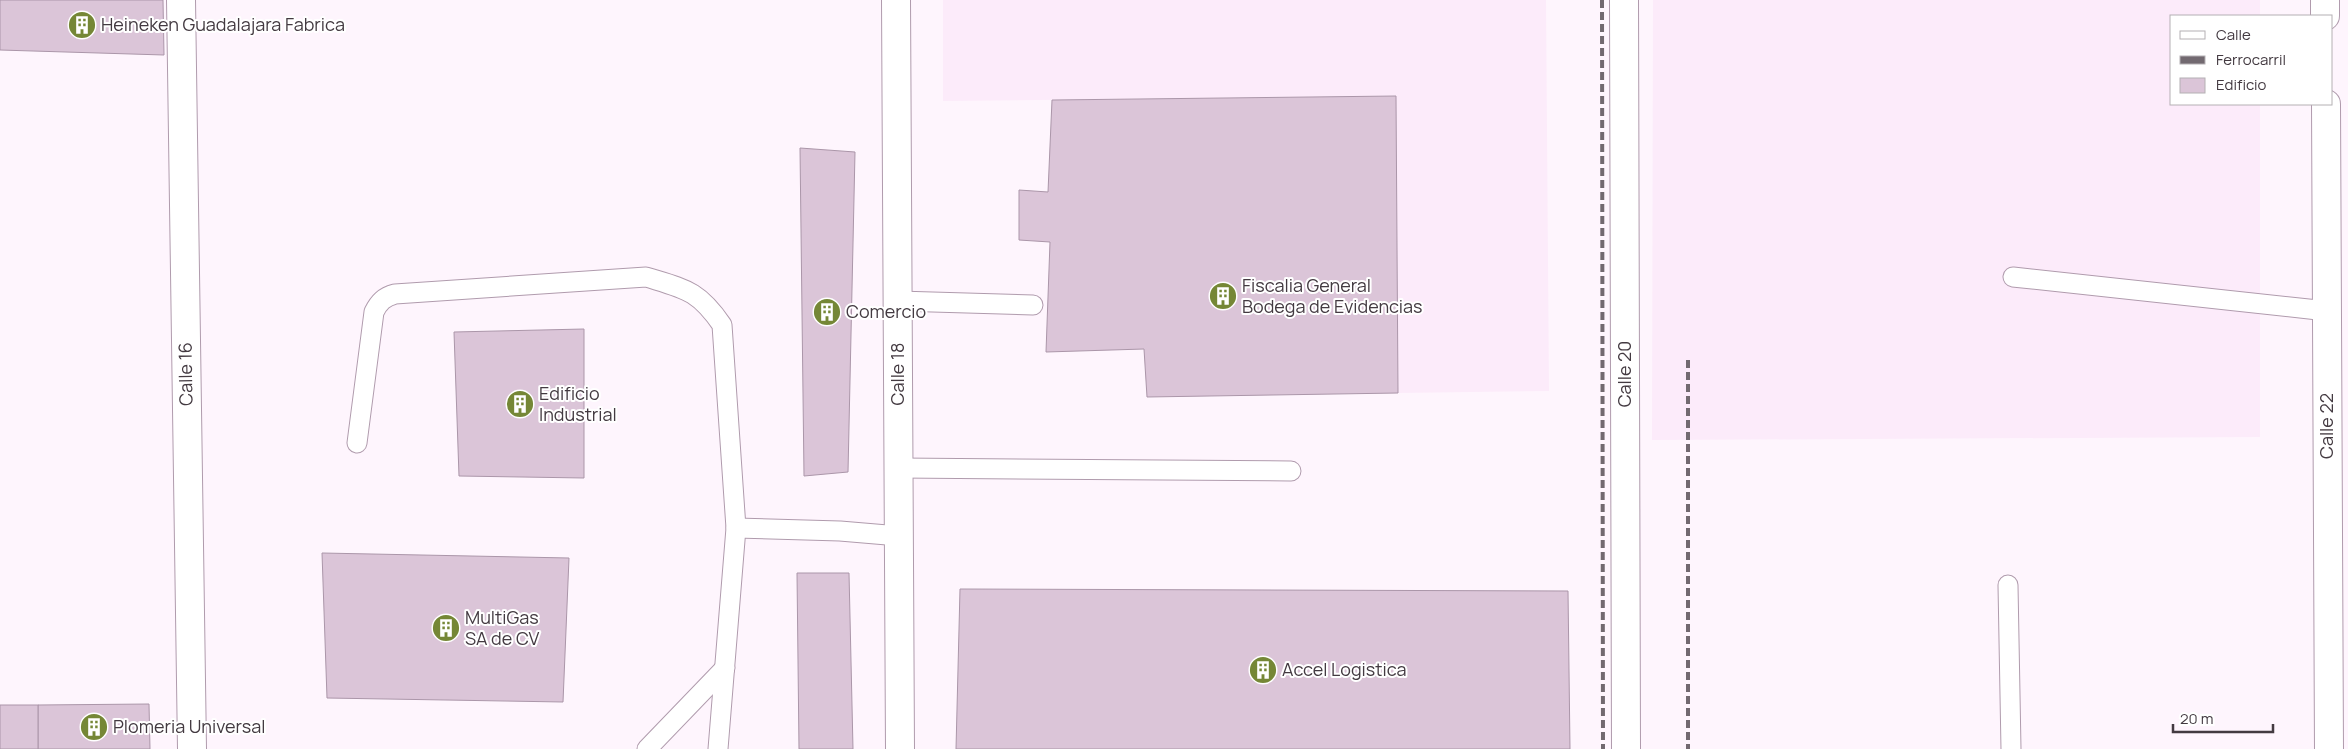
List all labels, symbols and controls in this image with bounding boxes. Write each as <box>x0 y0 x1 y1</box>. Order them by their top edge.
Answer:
building icon: Heineken Guadalajara Fabrica <box>67 10 97 40</box>
place label: Heineken Guadalajara Fabrica <box>101 12 345 36</box>
legend <box>2170 15 2333 105</box>
text: Calle <box>2216 24 2251 45</box>
text: Ferrocarril <box>2216 49 2286 70</box>
text: Edificio <box>2216 74 2267 95</box>
place label: Fiscalia General Bodega de Evidencias <box>1242 273 1422 318</box>
building icon: Fiscalia General Bodega de Evidencias <box>1208 281 1238 311</box>
building icon: Comercio <box>812 297 842 327</box>
place label: Comercio <box>846 299 926 323</box>
street label: Calle 20 <box>1612 341 1636 407</box>
street label: Calle 16 <box>172 342 198 406</box>
street label: Calle 18 <box>885 343 909 405</box>
place label: Edificio Industrial <box>539 381 617 426</box>
building icon: Edificio Industrial <box>505 389 535 419</box>
street label: Calle 22 <box>2314 393 2338 459</box>
place label: MultiGas SA de CV <box>465 605 539 650</box>
building icon: MultiGas SA de CV <box>431 613 461 643</box>
building icon: Accel Logistica <box>1248 655 1278 685</box>
place label: Accel Logistica <box>1282 657 1407 681</box>
scale bar <box>2173 702 2273 734</box>
text: 20 m <box>2180 708 2213 729</box>
building icon: Plomeria Universal <box>79 712 109 742</box>
place label: Plomeria Universal <box>113 714 265 738</box>

